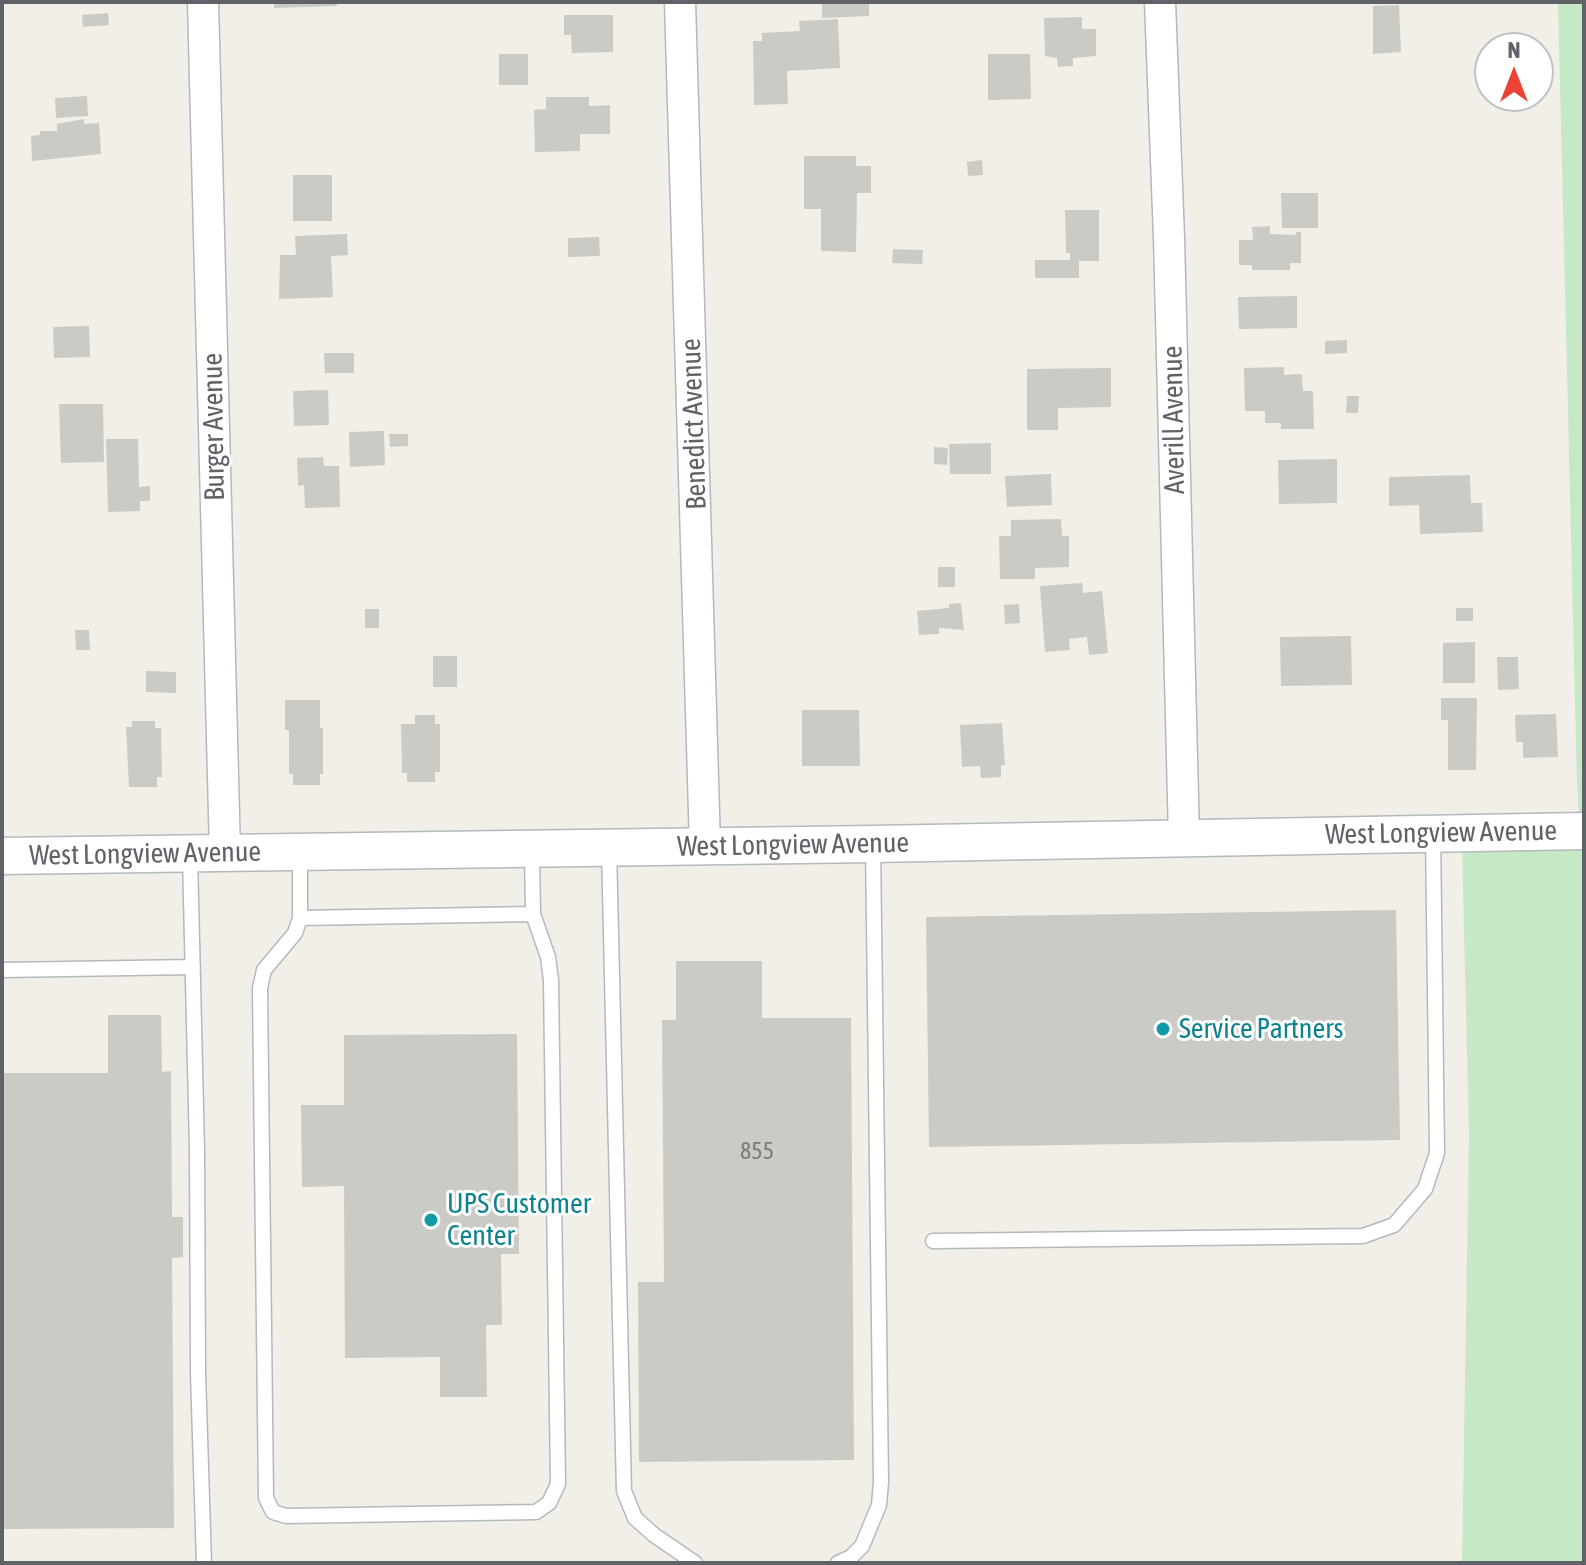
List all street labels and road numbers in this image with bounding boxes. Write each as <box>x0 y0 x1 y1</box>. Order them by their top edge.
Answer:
street label: Benedict Avenue <box>674 338 714 510</box>
street label: Averill Avenue <box>1156 345 1192 495</box>
street label: Burger Avenue <box>196 353 232 501</box>
street label: West Longview Avenue <box>1325 814 1557 852</box>
street label: West Longview Avenue <box>677 826 909 864</box>
street label: West Longview Avenue <box>29 835 261 873</box>

